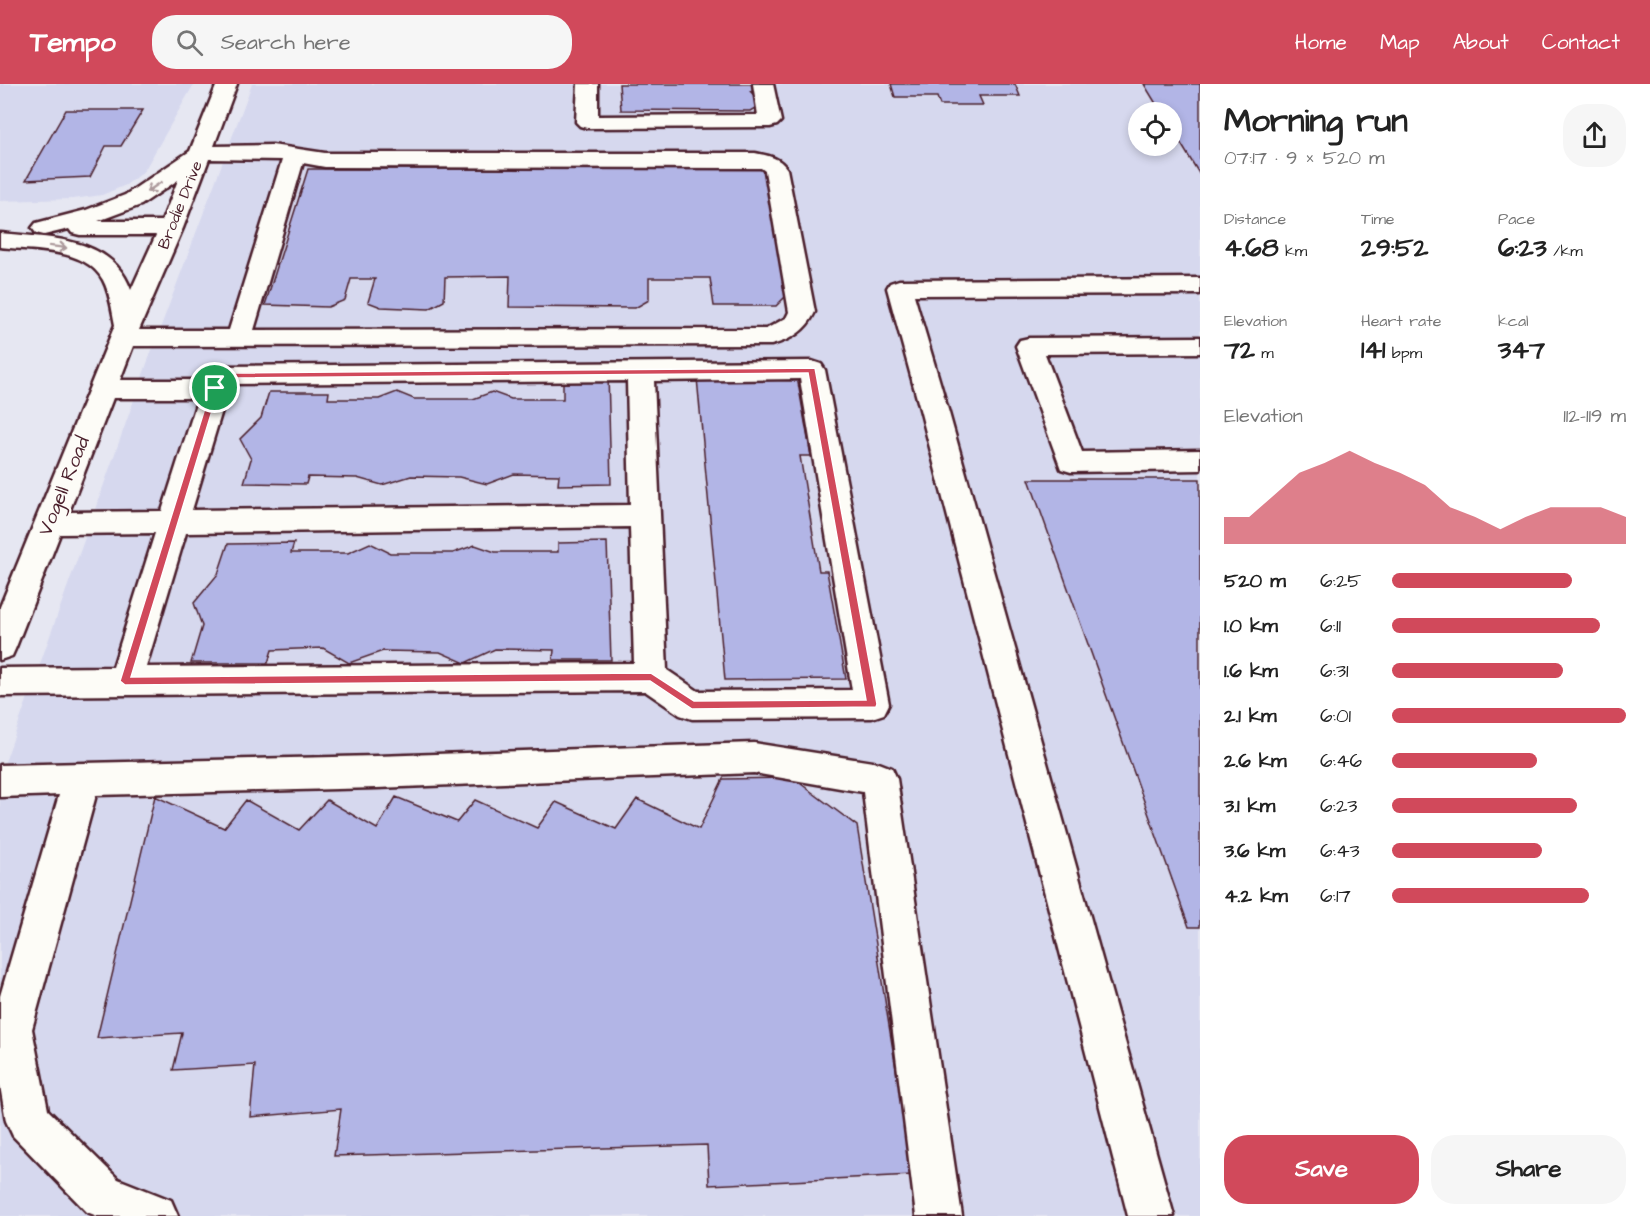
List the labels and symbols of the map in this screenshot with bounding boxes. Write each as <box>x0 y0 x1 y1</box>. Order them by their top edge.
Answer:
street label: Brodie Drive <box>152 157 208 252</box>
one-way arrow <box>146 181 163 193</box>
one-way arrow <box>48 242 67 253</box>
pin <box>189 362 240 413</box>
street label: Vogell Road <box>31 432 98 540</box>

